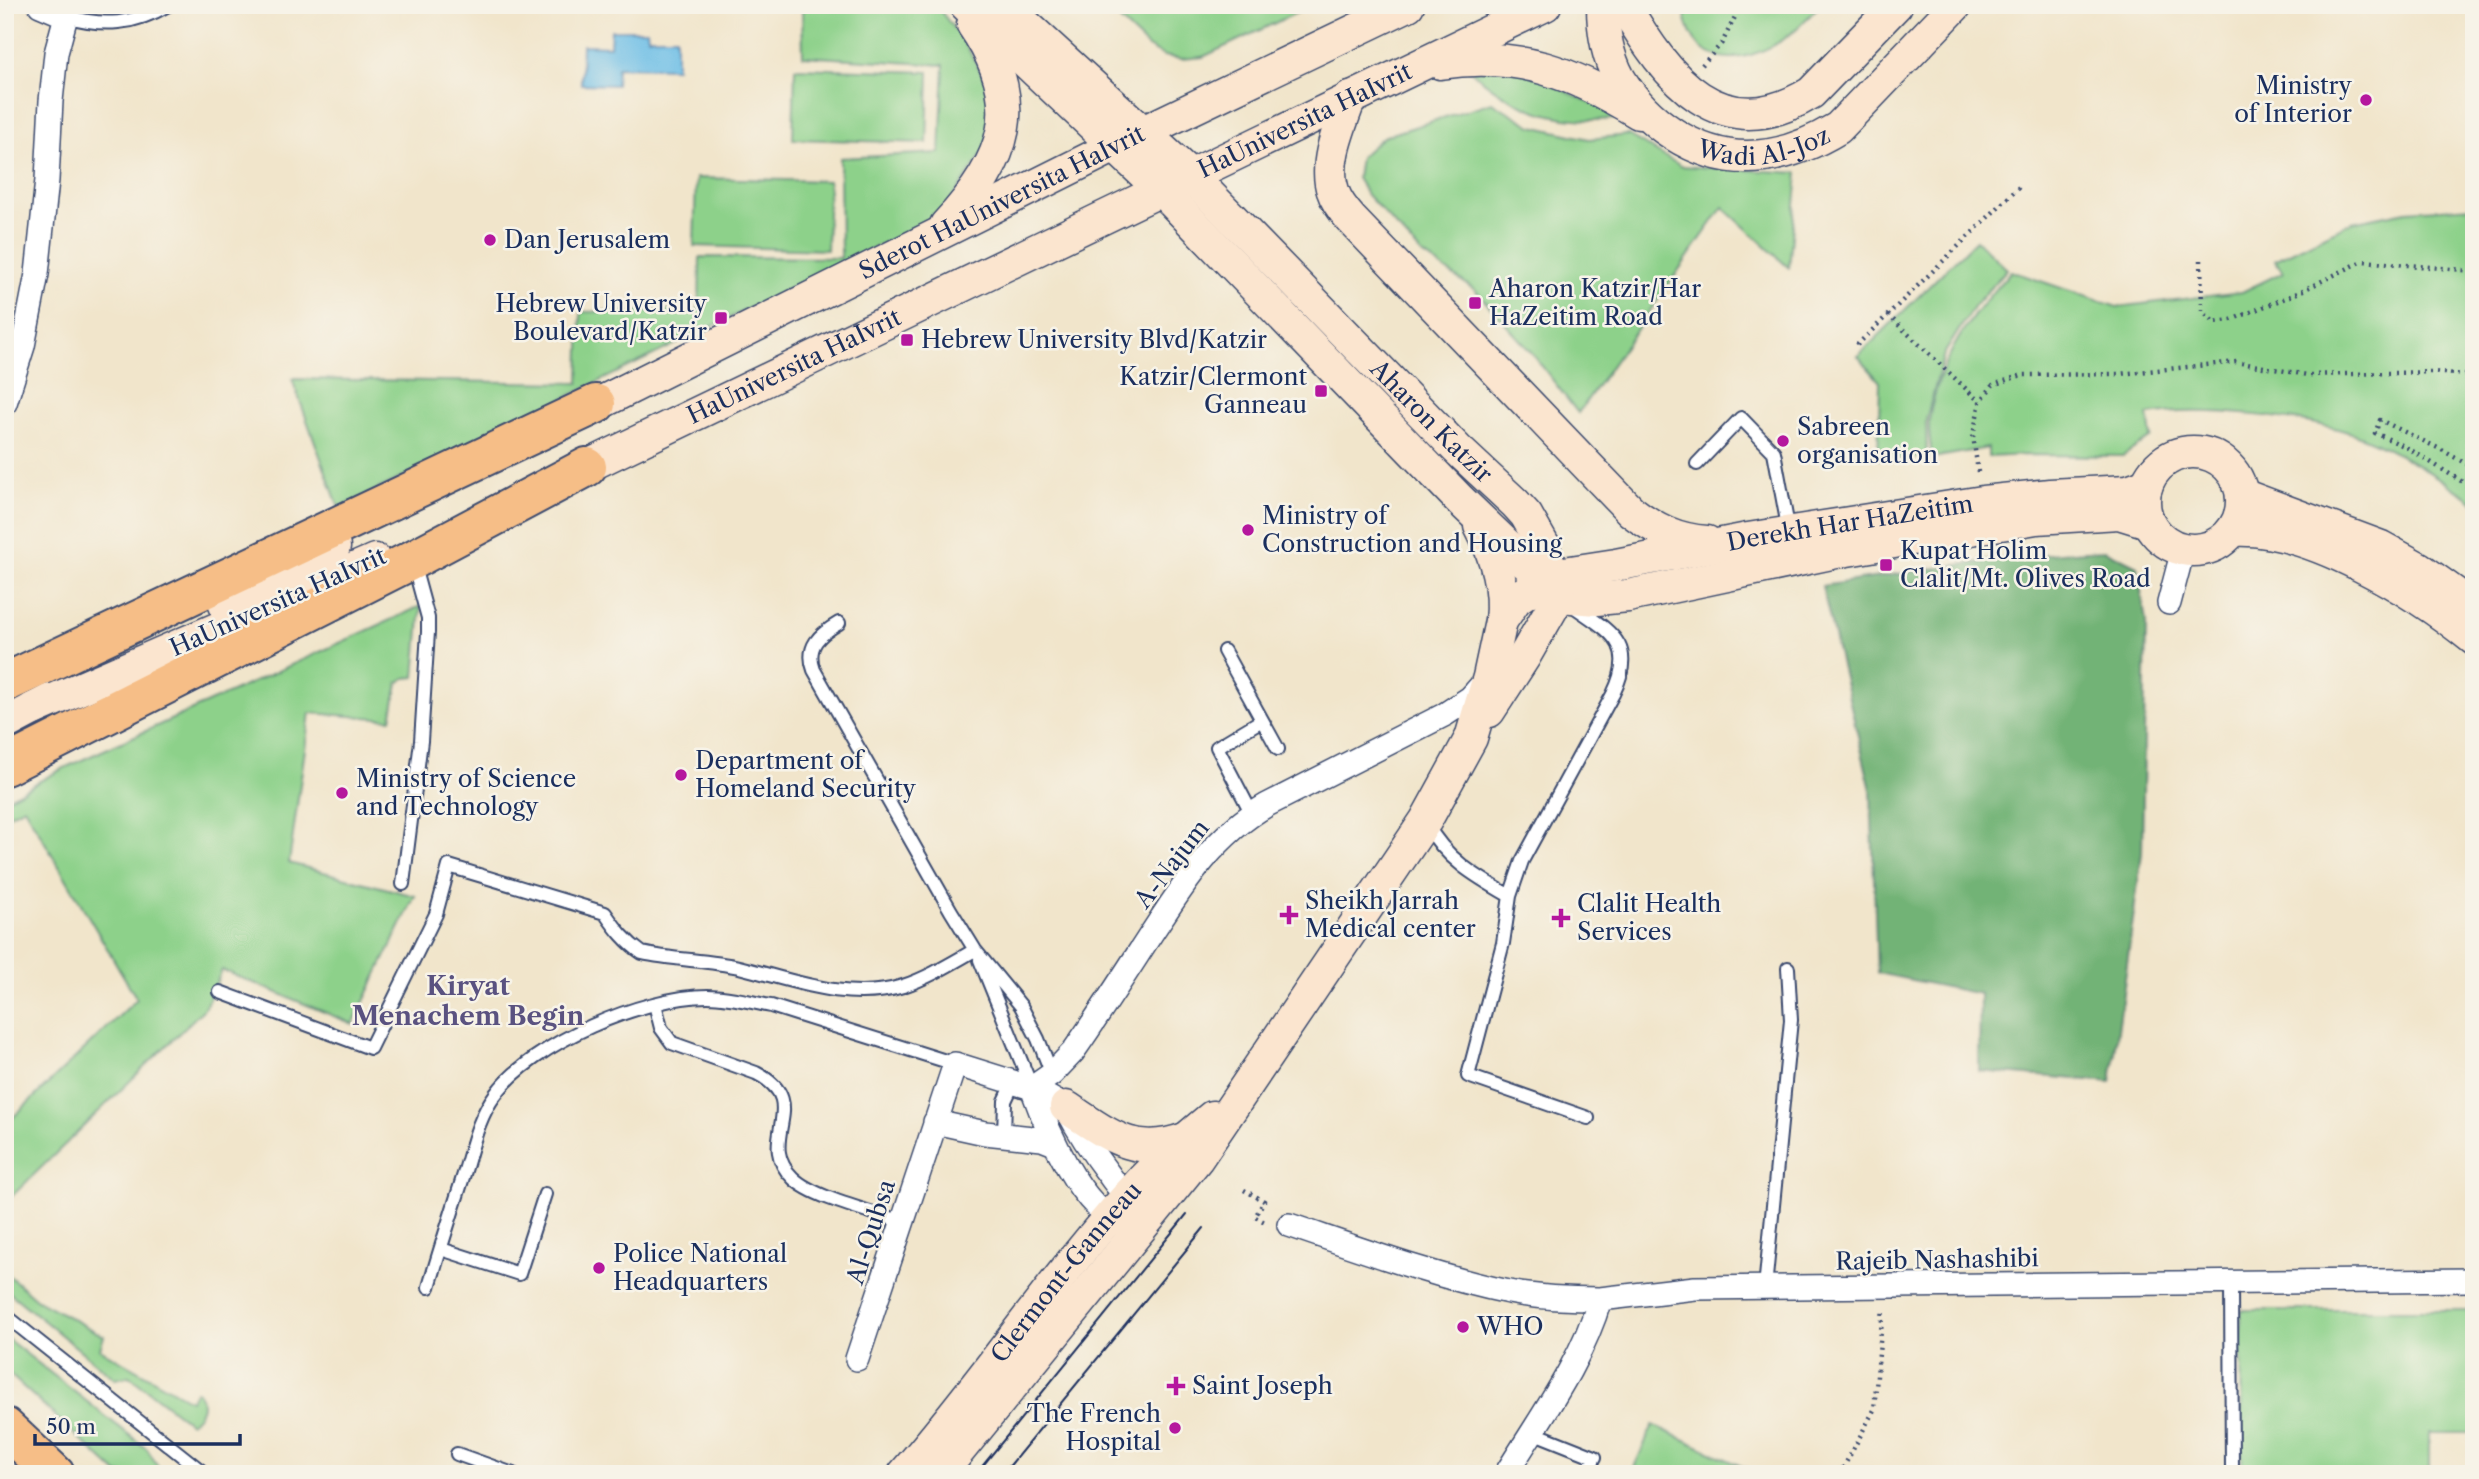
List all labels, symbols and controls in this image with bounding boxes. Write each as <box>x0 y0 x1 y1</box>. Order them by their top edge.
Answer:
street label: HaUniversita HaIvrit <box>1193 56 1417 184</box>
place label: Ministry of Interior <box>2234 71 2353 128</box>
marker: Ministry of Interior <box>2358 92 2374 108</box>
street label: Sderot HaUniversita HaIvrit <box>854 118 1150 285</box>
street label: Wadi Al-Joz <box>1693 120 1835 171</box>
place label: Dan Jerusalem <box>504 225 670 254</box>
marker: Dan Jerusalem <box>482 232 498 248</box>
place label: Aharon Katzir/Har HaZeitim Road <box>1488 274 1701 331</box>
place label: Hebrew University Boulevard/Katzir <box>495 289 708 346</box>
marker: Aharon Katzir/Har HaZeitim Road <box>1467 295 1483 311</box>
street label: HaUniversita HaIvrit <box>682 302 906 430</box>
marker: Hebrew University Boulevard/Katzir <box>713 310 729 326</box>
place label: Hebrew University Blvd/Katzir <box>921 325 1267 354</box>
marker: Hebrew University Blvd/Katzir <box>899 332 915 348</box>
street label: Aharon Katzir <box>1364 353 1499 489</box>
place label: Katzir/Clermont Ganneau <box>1119 362 1308 419</box>
marker: Katzir/Clermont Ganneau <box>1313 383 1329 399</box>
place label: Sabreen organisation <box>1797 412 1938 469</box>
marker: Sabreen organisation <box>1775 433 1791 449</box>
street label: Derekh Har HaZeitim <box>1724 489 1975 557</box>
place label: Ministry of Construction and Housing <box>1262 501 1562 558</box>
marker: Ministry of Construction and Housing <box>1240 522 1256 538</box>
place label: Kupat Holim Clalit/Mt. Olives Road <box>1900 536 2151 593</box>
street label: HaUniversita HaIvrit <box>165 541 391 662</box>
marker: Kupat Holim Clalit/Mt. Olives Road <box>1878 557 1894 573</box>
place label: Department of Homeland Security <box>695 746 916 803</box>
place label: Ministry of Science and Technology <box>356 764 576 821</box>
marker: Department of Homeland Security <box>673 767 689 783</box>
marker: Ministry of Science and Technology <box>334 785 350 801</box>
street label: A-Najum <box>1128 814 1215 914</box>
place label: Sheikh Jarrah Medical center <box>1305 886 1476 943</box>
place label: Clalit Health Services <box>1577 889 1721 946</box>
marker: Sheikh Jarrah Medical center <box>1279 905 1299 925</box>
marker: Clalit Health Services <box>1551 908 1571 928</box>
district label: Kiryat Menachem Begin <box>352 970 584 1032</box>
street label: Clermont-Ganneau <box>984 1175 1148 1368</box>
street label: Al-Qubsa <box>840 1176 901 1289</box>
place label: Police National Headquarters <box>613 1239 787 1296</box>
street label: Rajeib Nashashibi <box>1835 1243 2039 1276</box>
marker: Police National Headquarters <box>591 1260 607 1276</box>
place label: WHO <box>1476 1312 1544 1341</box>
marker: WHO <box>1455 1319 1471 1335</box>
place label: Saint Joseph <box>1192 1371 1333 1400</box>
marker: Saint Joseph <box>1166 1376 1186 1396</box>
place label: The French Hospital <box>1027 1399 1161 1456</box>
scale bar <box>35 1402 240 1446</box>
text: 50 m <box>46 1414 96 1439</box>
marker: The French Hospital <box>1167 1420 1183 1436</box>

